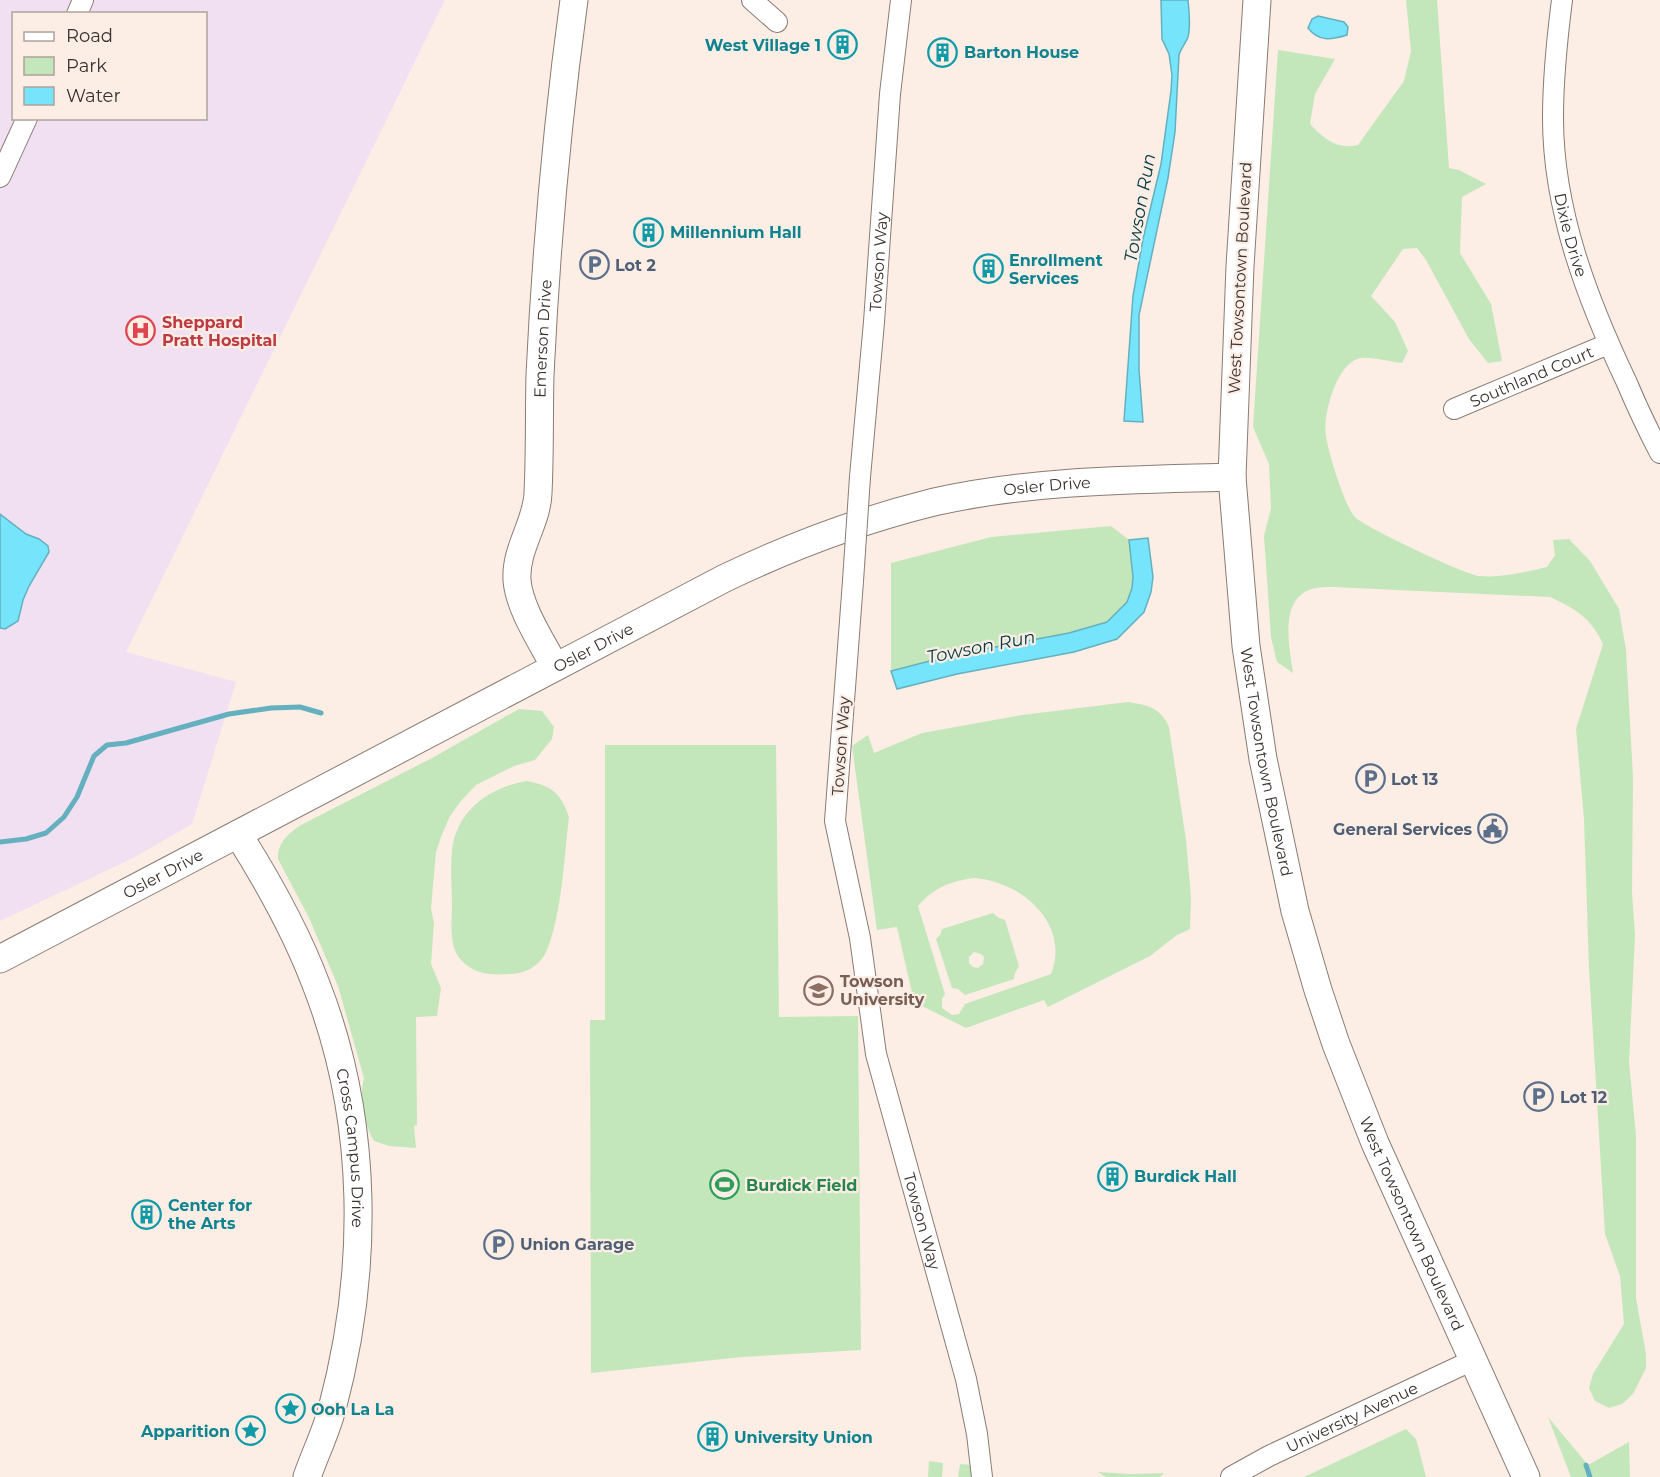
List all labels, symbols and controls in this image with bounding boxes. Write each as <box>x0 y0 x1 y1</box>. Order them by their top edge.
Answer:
legend <box>12 12 207 120</box>
text: Road <box>66 25 113 47</box>
building icon: West Village 1 <box>826 29 858 61</box>
place label: West Village 1 <box>705 36 821 55</box>
building icon: Barton House <box>927 36 959 68</box>
place label: Barton House <box>964 43 1079 62</box>
text: Park <box>66 55 107 77</box>
text: Water <box>66 85 121 107</box>
water label: Towson Run <box>1120 152 1160 264</box>
street label: West Towsontown Boulevard <box>1224 161 1256 395</box>
street label: Dixie Drive <box>1551 191 1591 279</box>
street label: Towson Way <box>865 211 891 312</box>
building icon: Millennium Hall <box>633 216 665 248</box>
place label: Millennium Hall <box>670 223 802 242</box>
parking icon: Lot 2 <box>578 249 610 281</box>
place label: Enrollment Services <box>1009 251 1103 288</box>
building icon: Enrollment Services <box>972 253 1004 285</box>
place label: Lot 2 <box>615 256 656 275</box>
street label: Emerson Drive <box>530 279 555 398</box>
place label: Sheppard Pratt Hospital <box>162 313 277 350</box>
hospital icon: Sheppard Pratt Hospital <box>125 315 157 347</box>
street label: Southland Court <box>1467 342 1597 411</box>
street label: Osler Drive <box>1002 472 1091 499</box>
street label: Osler Drive <box>550 618 636 676</box>
water label: Towson Run <box>925 626 1037 668</box>
street label: West Towsontown Boulevard <box>1237 646 1297 878</box>
street label: Towson Way <box>828 695 854 796</box>
parking icon: Lot 13 <box>1354 763 1386 795</box>
place label: Lot 13 <box>1391 770 1438 789</box>
public building icon: General Services <box>1477 813 1509 845</box>
place label: General Services <box>1333 820 1472 839</box>
street label: Osler Drive <box>120 845 206 902</box>
place label: Towson University <box>840 972 925 1009</box>
school or university icon: Towson University <box>803 974 835 1006</box>
street label: Cross Campus Drive <box>333 1066 368 1228</box>
parking icon: Lot 12 <box>1523 1081 1555 1113</box>
place label: Lot 12 <box>1560 1088 1607 1107</box>
street label: West Towsontown Boulevard <box>1356 1114 1468 1334</box>
building icon: Burdick Hall <box>1097 1160 1129 1192</box>
place label: Burdick Hall <box>1134 1167 1237 1186</box>
sports icon: Burdick Field <box>709 1169 741 1201</box>
street label: Towson Way <box>900 1171 945 1272</box>
place label: Burdick Field <box>746 1176 857 1195</box>
place label: Center for the Arts <box>168 1196 252 1233</box>
building icon: Center for the Arts <box>131 1198 163 1230</box>
parking icon: Union Garage <box>483 1228 515 1260</box>
place label: Union Garage <box>520 1235 634 1254</box>
street label: University Avenue <box>1283 1378 1421 1456</box>
place icon: Ooh La La <box>274 1393 306 1425</box>
place label: Ooh La La <box>311 1400 394 1419</box>
place icon: Apparition <box>235 1415 267 1447</box>
building icon: University Union <box>697 1421 729 1453</box>
place label: Apparition <box>140 1422 230 1441</box>
place label: University Union <box>734 1428 873 1447</box>

